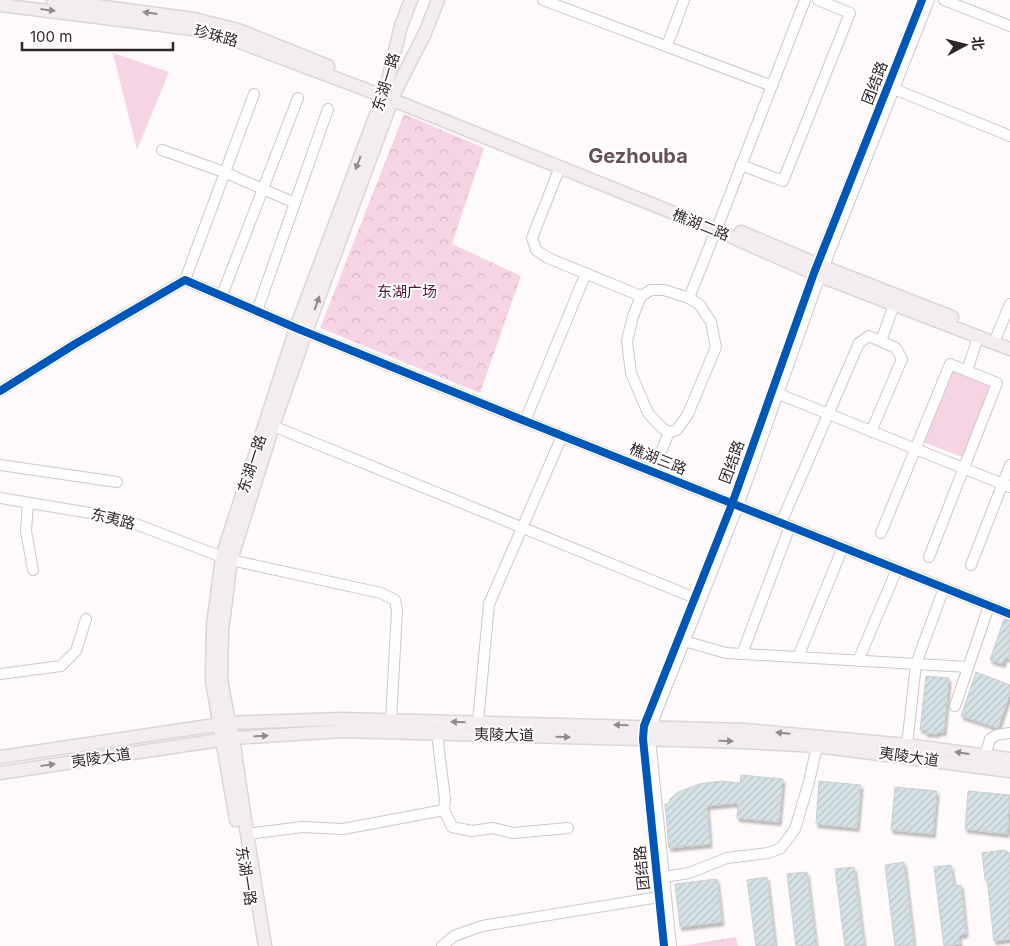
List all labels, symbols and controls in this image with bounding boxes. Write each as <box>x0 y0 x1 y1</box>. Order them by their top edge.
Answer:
one-way arrow <box>41 6 57 14</box>
one-way arrow <box>141 9 157 17</box>
scale bar <box>22 20 174 52</box>
north arrow <box>940 20 990 70</box>
street label: 珍珠路 <box>192 21 240 51</box>
text: 100 m <box>30 27 72 46</box>
text: 北 <box>969 35 988 51</box>
street label: 东湖一路 <box>368 50 403 113</box>
street label: 团结路 <box>858 58 891 107</box>
district label: Gezhouba <box>588 144 688 168</box>
one-way arrow <box>354 155 361 170</box>
street label: 樵湖二路 <box>670 204 733 245</box>
park label: 东湖广场 <box>377 282 437 301</box>
one-way arrow <box>313 295 321 310</box>
street label: 东湖一路 <box>233 432 270 495</box>
street label: 团结路 <box>715 437 748 486</box>
street label: 樵湖三路 <box>627 438 690 479</box>
street label: 东夷路 <box>89 504 137 533</box>
one-way arrow <box>450 718 466 726</box>
one-way arrow <box>612 721 628 729</box>
street label: 夷陵大道 <box>474 724 534 745</box>
one-way arrow <box>775 729 791 737</box>
one-way arrow <box>253 731 269 739</box>
one-way arrow <box>556 733 572 741</box>
one-way arrow <box>718 737 734 745</box>
street label: 夷陵大道 <box>878 743 940 770</box>
street label: 夷陵大道 <box>70 744 132 771</box>
one-way arrow <box>953 748 969 756</box>
one-way arrow <box>41 761 57 769</box>
street label: 东湖一路 <box>232 845 261 907</box>
street label: 团结路 <box>630 845 653 891</box>

